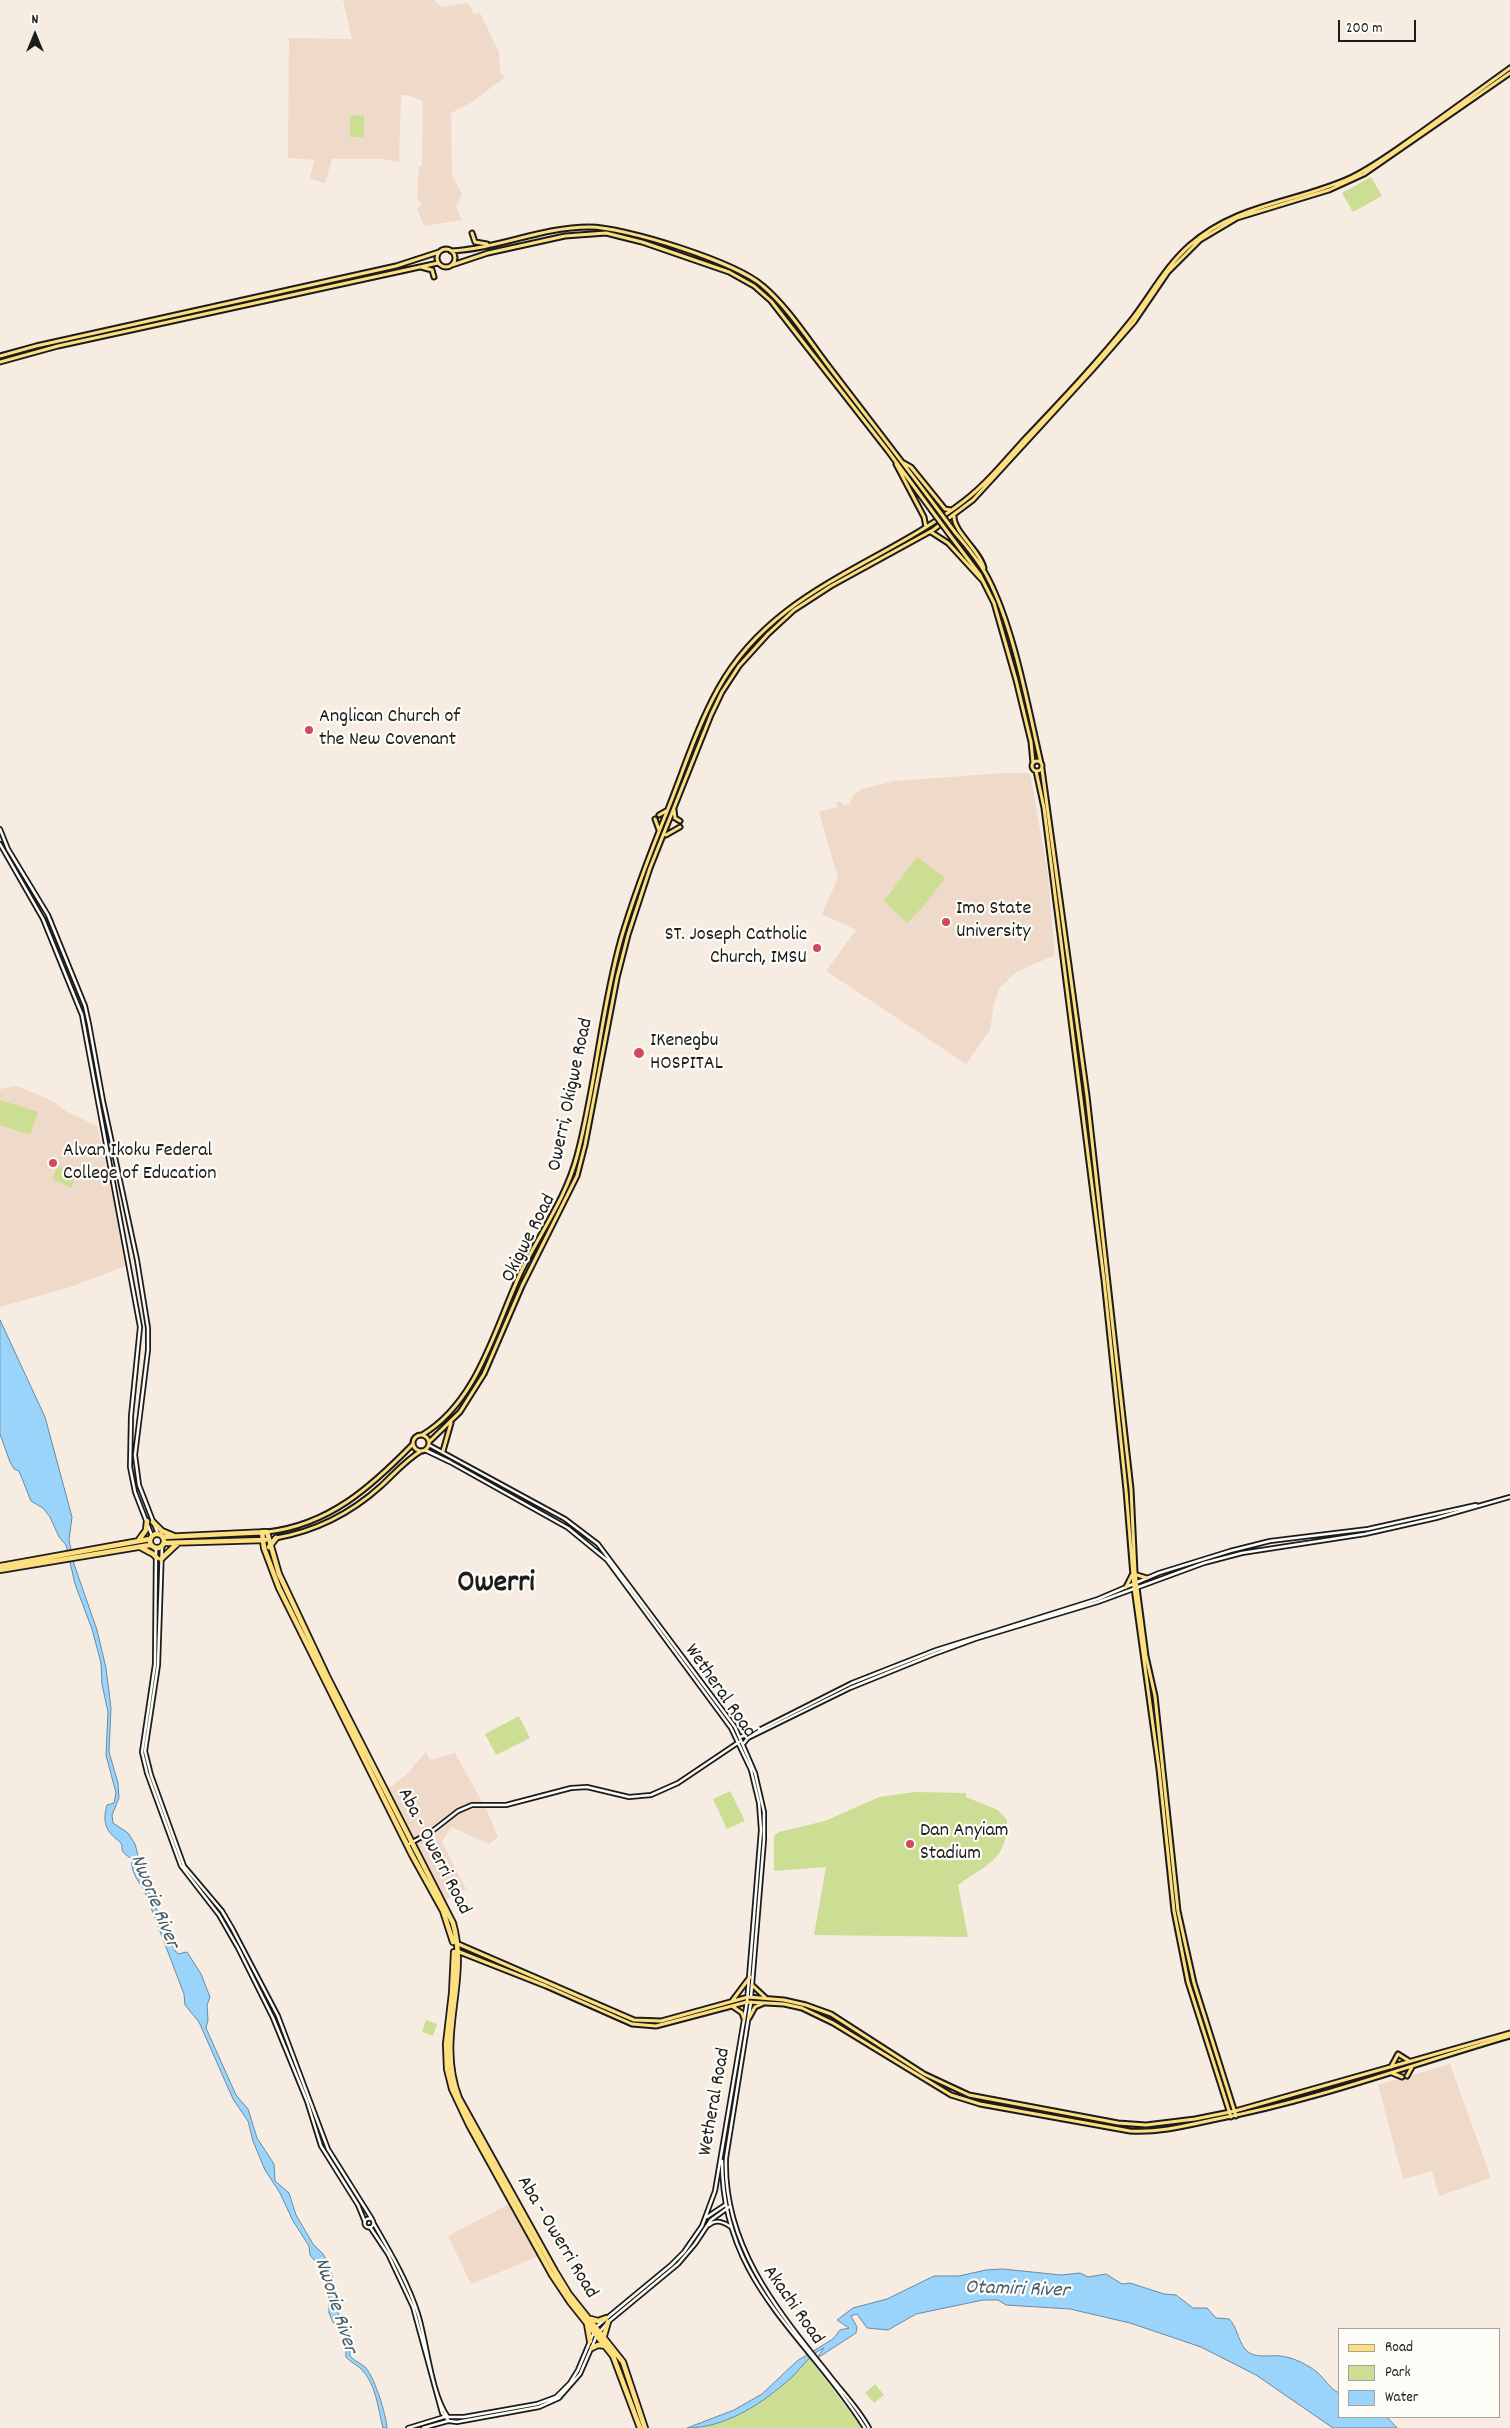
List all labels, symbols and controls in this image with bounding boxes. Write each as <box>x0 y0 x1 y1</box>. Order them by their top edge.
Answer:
north arrow <box>10 10 60 60</box>
text: N <box>32 10 38 30</box>
scale bar <box>1340 10 1418 42</box>
text: 200 m <box>1346 18 1383 40</box>
place label: Anglican Church of the New Covenant <box>319 706 460 753</box>
marker: Anglican Church of the New Covenant <box>303 724 315 736</box>
place label: Imo State University <box>956 898 1031 945</box>
marker: Imo State University <box>940 916 952 928</box>
place label: ST. Joseph Catholic Church, IMSU <box>665 924 807 971</box>
marker: ST. Joseph Catholic Church, IMSU <box>811 942 823 954</box>
street label: Owerri, Okigwe Road <box>544 1016 600 1174</box>
place label: IKenegbu HOSPITAL <box>650 1030 723 1077</box>
marker: IKenegbu HOSPITAL <box>632 1046 646 1060</box>
place label: Alvan Ikoku Federal College of Education <box>63 1140 216 1187</box>
marker: Alvan Ikoku Federal College of Education <box>47 1157 59 1169</box>
street label: Okigwe Road <box>498 1191 562 1287</box>
district label: Owerri <box>457 1568 535 1604</box>
street label: Wetheral Road <box>678 1640 760 1744</box>
street label: Aba - Owerri Road <box>391 1785 475 1919</box>
place label: Dan Anyiam Stadium <box>920 1820 1009 1867</box>
marker: Dan Anyiam Stadium <box>904 1838 916 1850</box>
water label: Nworie River <box>123 1851 183 1953</box>
street label: Wetheral Road <box>695 2046 737 2158</box>
street label: Aba - Owerri Road <box>510 2172 602 2304</box>
water label: Nworie River <box>307 2255 361 2357</box>
street label: Akachi Road <box>756 2262 828 2350</box>
water label: Otamiri River <box>964 2277 1070 2305</box>
legend <box>1338 2328 1500 2418</box>
text: Road <box>1385 2337 1413 2359</box>
text: Park <box>1385 2362 1411 2384</box>
text: Water <box>1385 2387 1418 2409</box>

